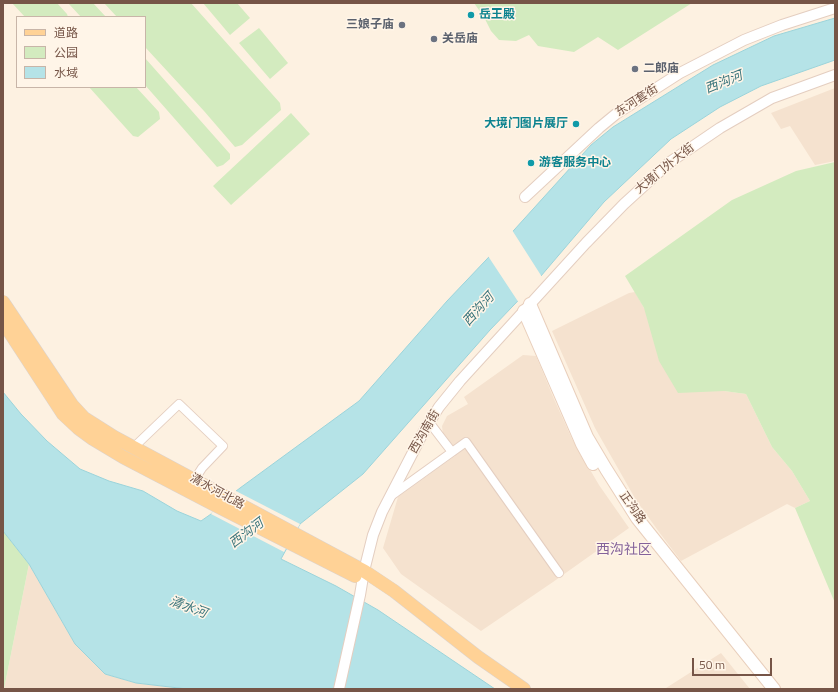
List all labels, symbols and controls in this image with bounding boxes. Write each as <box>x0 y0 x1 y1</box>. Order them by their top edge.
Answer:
place label: 岳王殿 <box>479 8 515 22</box>
marker: 岳王殿 <box>466 10 476 20</box>
legend <box>16 16 146 88</box>
place label: 三娘子庙 <box>346 18 394 32</box>
marker: 三娘子庙 <box>397 20 407 30</box>
text: 道路 <box>54 23 78 42</box>
place label: 关岳庙 <box>442 32 478 46</box>
marker: 关岳庙 <box>429 34 439 44</box>
text: 公园 <box>54 43 78 62</box>
place label: 二郎庙 <box>643 62 679 76</box>
text: 水域 <box>54 63 78 82</box>
marker: 二郎庙 <box>630 64 640 74</box>
water label: 西沟河 <box>703 68 745 98</box>
street label: 东河套街 <box>613 82 661 120</box>
place label: 大境门图片展厅 <box>484 117 568 131</box>
marker: 大境门图片展厅 <box>571 119 581 129</box>
street label: 大境门外大街 <box>632 141 698 197</box>
place label: 游客服务中心 <box>539 156 611 170</box>
marker: 游客服务中心 <box>526 158 536 168</box>
water label: 西沟河 <box>460 290 498 330</box>
street label: 西沟南街 <box>407 408 443 456</box>
street label: 清水河北路 <box>187 471 247 513</box>
street label: 正沟路 <box>616 489 648 527</box>
water label: 西沟河 <box>227 516 267 552</box>
district label: 西沟社区 <box>596 543 652 559</box>
water label: 清水河 <box>167 594 209 622</box>
scale bar <box>694 650 774 676</box>
text: 50 m <box>699 655 725 674</box>

